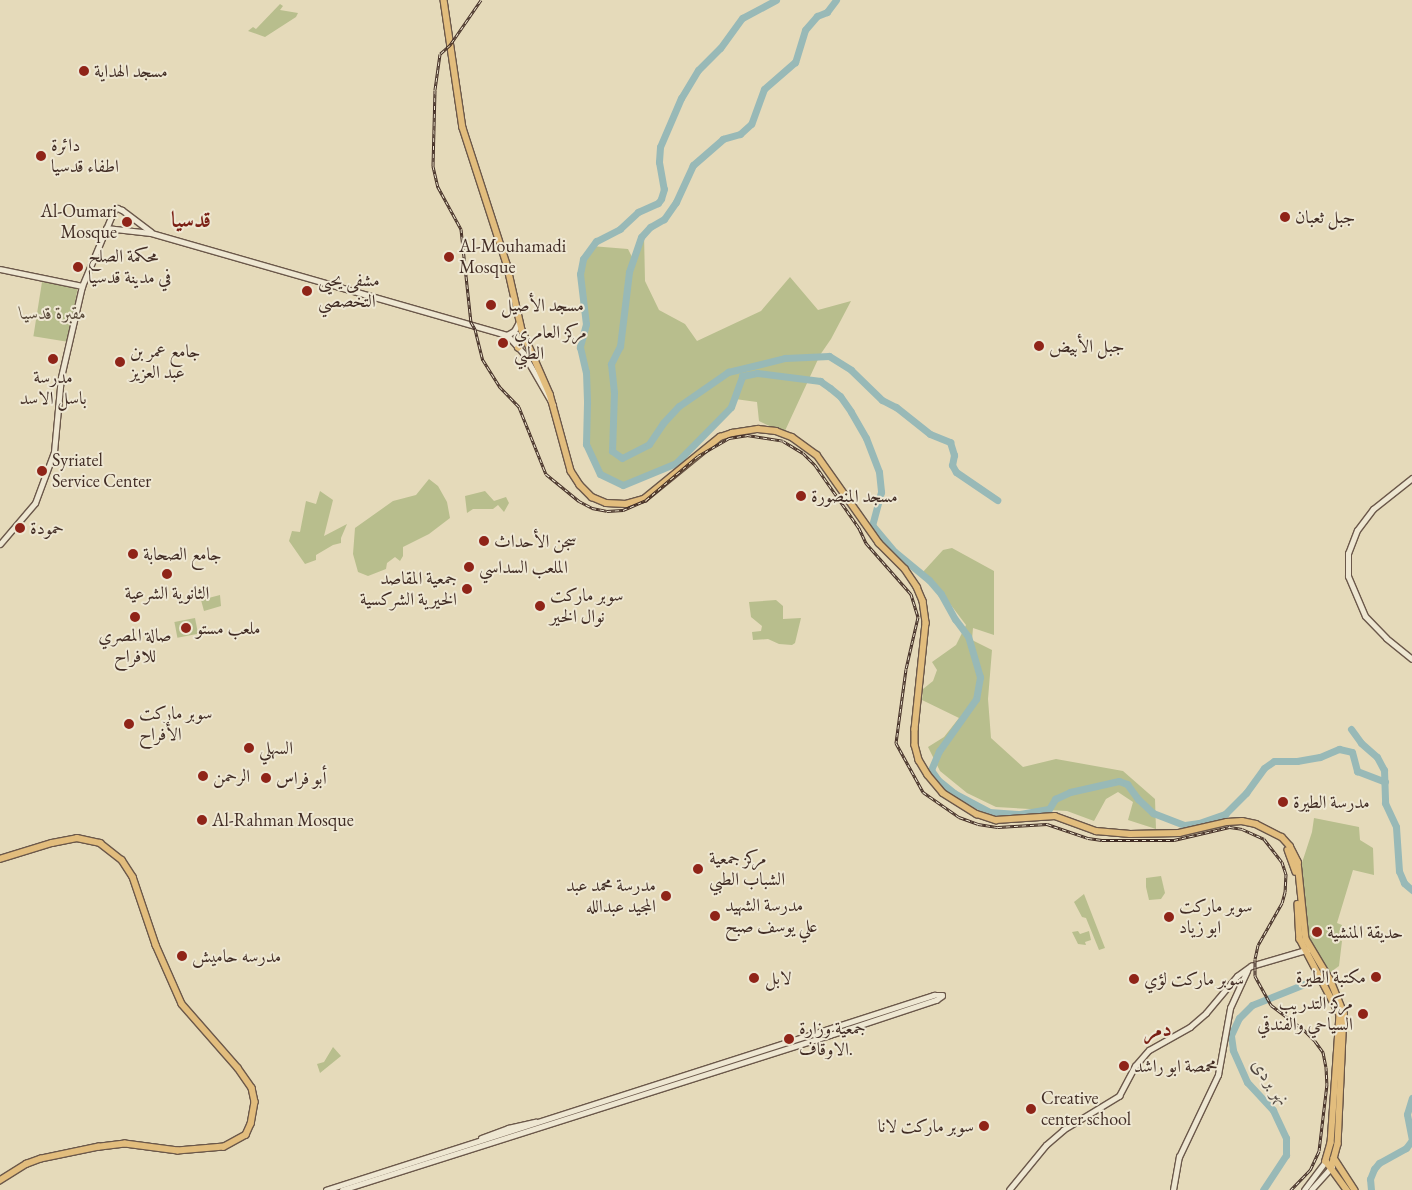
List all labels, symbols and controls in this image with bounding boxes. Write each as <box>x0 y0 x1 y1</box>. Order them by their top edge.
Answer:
place label: مسجد الهداية <box>94 60 168 82</box>
marker: مسجد الهداية <box>78 65 90 77</box>
place label: دائرة اطفاء قدسيا <box>51 135 119 178</box>
marker: دائرة اطفاء قدسيا <box>35 150 47 162</box>
place label: Al-Oumari Mosque <box>40 201 117 243</box>
place label: جبل ثعبان <box>1295 206 1355 228</box>
district label: قدسيا <box>171 207 211 233</box>
marker: جبل ثعبان <box>1279 211 1291 223</box>
marker: Al-Oumari Mosque <box>121 216 133 228</box>
place label: Al-Mouhamadi Mosque <box>459 236 566 278</box>
place label: محكمة الصلح في مدينة قدسيا <box>88 246 171 288</box>
marker: Al-Mouhamadi Mosque <box>443 251 455 263</box>
marker: محكمة الصلح في مدينة قدسيا <box>72 261 84 273</box>
place label: مشفى يحيى التخصصي <box>318 270 380 312</box>
marker: مشفى يحيى التخصصي <box>300 284 314 298</box>
place label: مسجد الأصيل <box>501 294 584 316</box>
marker: مسجد الأصيل <box>485 299 497 311</box>
park label: مقبرة قدسيا <box>20 302 86 324</box>
place label: مركز العامري الطبي <box>514 322 587 364</box>
place label: جبل الأبيض <box>1049 335 1125 357</box>
marker: مركز العامري الطبي <box>496 336 510 350</box>
marker: جبل الأبيض <box>1033 340 1045 352</box>
place label: جامع عمر بن عبد العزيز <box>130 341 200 384</box>
marker: مدرسة باسل الاسد <box>47 353 59 365</box>
marker: جامع عمر بن عبد العزيز <box>114 356 126 368</box>
place label: مدرسة باسل الاسد <box>19 367 87 409</box>
place label: Syriatel Service Center <box>52 450 151 492</box>
marker: Syriatel Service Center <box>36 465 48 477</box>
place label: مسجد المنصورة <box>811 485 898 507</box>
marker: مسجد المنصورة <box>795 490 807 502</box>
place label: حمودة <box>30 517 64 539</box>
marker: حمودة <box>14 522 26 534</box>
place label: سجن الأحداث <box>494 530 577 552</box>
marker: سجن الأحداث <box>478 535 490 547</box>
place label: جامع الصحابة <box>143 543 222 565</box>
marker: جامع الصحابة <box>127 548 139 560</box>
place label: الملعب السداسي <box>479 556 568 578</box>
marker: الملعب السداسي <box>463 561 475 573</box>
marker: الثانوية الشرعية <box>161 568 173 580</box>
place label: جمعية المقاصد الخيرية الشركسية <box>360 568 457 610</box>
place label: الثانوية الشرعية <box>125 582 209 604</box>
marker: جمعية المقاصد الخيرية الشركسية <box>461 583 473 595</box>
place label: سوبر ماركت نوال الخير <box>550 585 624 628</box>
marker: سوبر ماركت نوال الخير <box>534 600 546 612</box>
marker: صالة المصري للافراح <box>129 611 141 623</box>
place label: ملعب مستو <box>196 617 260 639</box>
marker: ملعب مستو <box>180 622 192 634</box>
place label: صالة المصري للافراح <box>98 625 172 668</box>
place label: سوبر ماركت الأفراح <box>139 703 213 746</box>
marker: سوبر ماركت الأفراح <box>123 718 135 730</box>
place label: السهلي <box>259 737 293 759</box>
marker: السهلي <box>243 742 255 754</box>
place label: الرحمن <box>213 765 250 787</box>
place label: أبو فراس <box>276 767 327 789</box>
marker: الرحمن <box>197 770 209 782</box>
marker: أبو فراس <box>260 772 272 784</box>
place label: مدرسة الطيرة <box>1293 791 1370 813</box>
marker: مدرسة الطيرة <box>1277 796 1289 808</box>
place label: Al-Rahman Mosque <box>212 809 354 831</box>
marker: Al-Rahman Mosque <box>196 814 208 826</box>
place label: مركز جمعية الشباب الطبي <box>709 848 785 891</box>
marker: مركز جمعية الشباب الطبي <box>691 862 705 876</box>
place label: مدرسة محمد عبد المجيد عبدالله <box>566 875 656 918</box>
marker: مدرسة محمد عبد المجيد عبدالله <box>660 890 672 902</box>
place label: مدرسة الشهيد علي يوسف صبح <box>725 895 818 938</box>
place label: سوبر ماركت ابو زياد <box>1179 896 1253 939</box>
marker: مدرسة الشهيد علي يوسف صبح <box>709 910 721 922</box>
marker: سوبر ماركت ابو زياد <box>1163 911 1175 923</box>
place label: حديقة المنشية <box>1327 921 1403 943</box>
marker: حديقة المنشية <box>1311 926 1323 938</box>
place label: مدرسه حاميش <box>192 945 281 967</box>
marker: مدرسه حاميش <box>176 950 188 962</box>
place label: مكتبة الطيرة <box>1296 966 1366 988</box>
place label: لابل <box>765 967 792 989</box>
place label: سوبر ماركت لؤي <box>1144 968 1244 990</box>
marker: لابل <box>747 971 761 985</box>
marker: مكتبة الطيرة <box>1370 971 1382 983</box>
marker: سوبر ماركت لؤي <box>1128 973 1140 985</box>
place label: مركز التدريب السياحي والفندقي <box>1257 993 1353 1036</box>
marker: مركز التدريب السياحي والفندقي <box>1357 1008 1369 1020</box>
district label: دمر <box>1144 1016 1172 1042</box>
place label: جمعية وزارة الاوقاف. <box>799 1018 866 1060</box>
marker: جمعية وزارة الاوقاف. <box>783 1033 795 1045</box>
water label: نهر بردى <box>1247 1054 1295 1110</box>
place label: محمصة ابو راشد <box>1134 1055 1217 1077</box>
marker: محمصة ابو راشد <box>1118 1060 1130 1072</box>
place label: Creative center school <box>1041 1088 1131 1130</box>
marker: Creative center school <box>1025 1103 1037 1115</box>
place label: سوبر ماركت لانا <box>878 1115 974 1137</box>
marker: سوبر ماركت لانا <box>978 1120 990 1132</box>

